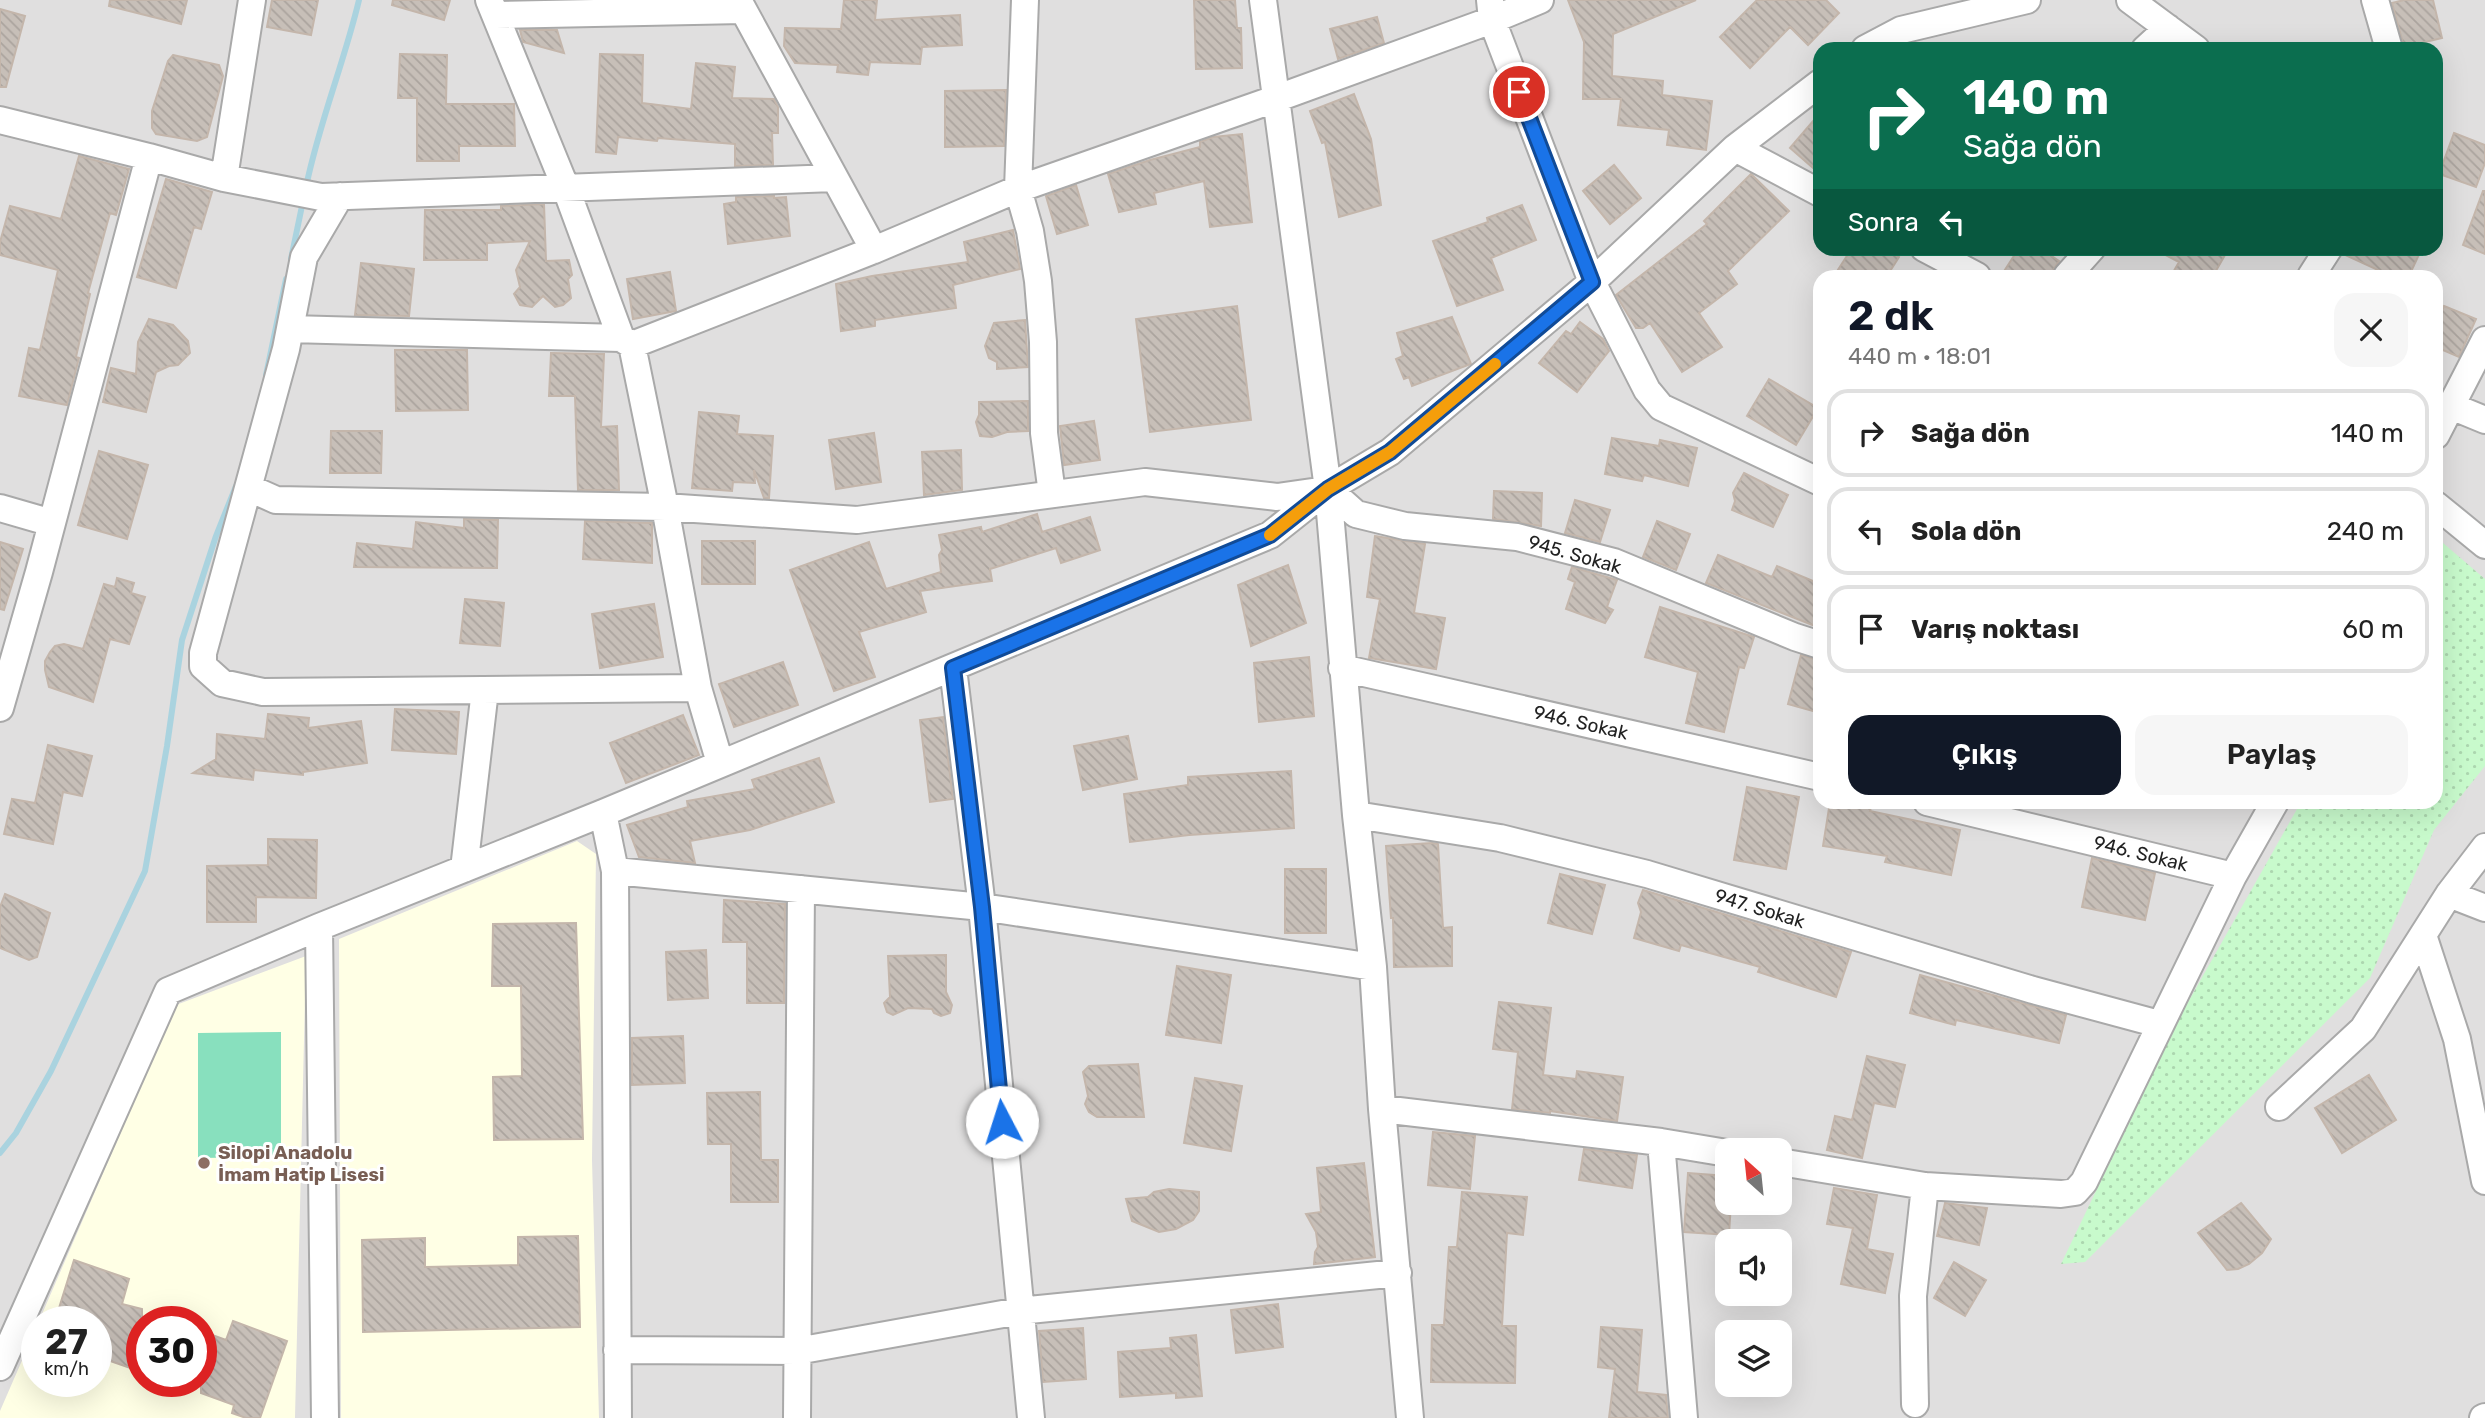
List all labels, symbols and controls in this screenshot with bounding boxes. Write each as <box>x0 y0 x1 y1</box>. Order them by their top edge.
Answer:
pin <box>1489 62 1549 122</box>
text: 140 m <box>1963 68 2109 126</box>
icon: right <box>1848 70 1939 161</box>
icon: arrive <box>1500 73 1538 111</box>
text: Sağa dön <box>1963 127 2102 165</box>
icon: left <box>1933 203 1971 241</box>
text: Sonra <box>1848 207 1919 238</box>
text: 2 dk <box>1848 291 1934 341</box>
button: close <box>2334 293 2408 367</box>
text: 440 m · 18:01 <box>1848 342 1991 370</box>
icon: right <box>1852 414 1890 452</box>
text: Sağa dön <box>1911 418 2030 449</box>
text: 140 m <box>2331 418 2404 449</box>
icon: left <box>1852 512 1890 550</box>
text: Sola dön <box>1911 516 2021 547</box>
text: 240 m <box>2327 516 2404 547</box>
street label: 945. Sokak <box>1526 530 1624 579</box>
icon: arrive <box>1852 610 1890 648</box>
text: Varış noktası <box>1911 614 2079 645</box>
text: 60 m <box>2342 614 2404 645</box>
street label: 946. Sokak <box>1531 700 1631 745</box>
button: Çıkış <box>1848 715 2121 795</box>
button: Paylaş <box>2135 715 2408 795</box>
street label: 946. Sokak <box>2091 831 2191 876</box>
street label: 947. Sokak <box>1712 884 1808 933</box>
position arrow <box>965 1085 1039 1159</box>
north arrow <box>1715 1138 1792 1214</box>
map controls <box>1715 1138 1792 1397</box>
place label: Silopi Anadolu İmam Hatip Lisesi <box>218 1141 384 1186</box>
marker: Silopi Anadolu İmam Hatip Lisesi <box>196 1155 212 1171</box>
button: sound <box>1715 1229 1792 1306</box>
speed limit sign: 30 <box>126 1306 217 1397</box>
button: layers <box>1715 1320 1792 1397</box>
text: 27 <box>45 1321 88 1363</box>
text: km/h <box>44 1358 89 1380</box>

